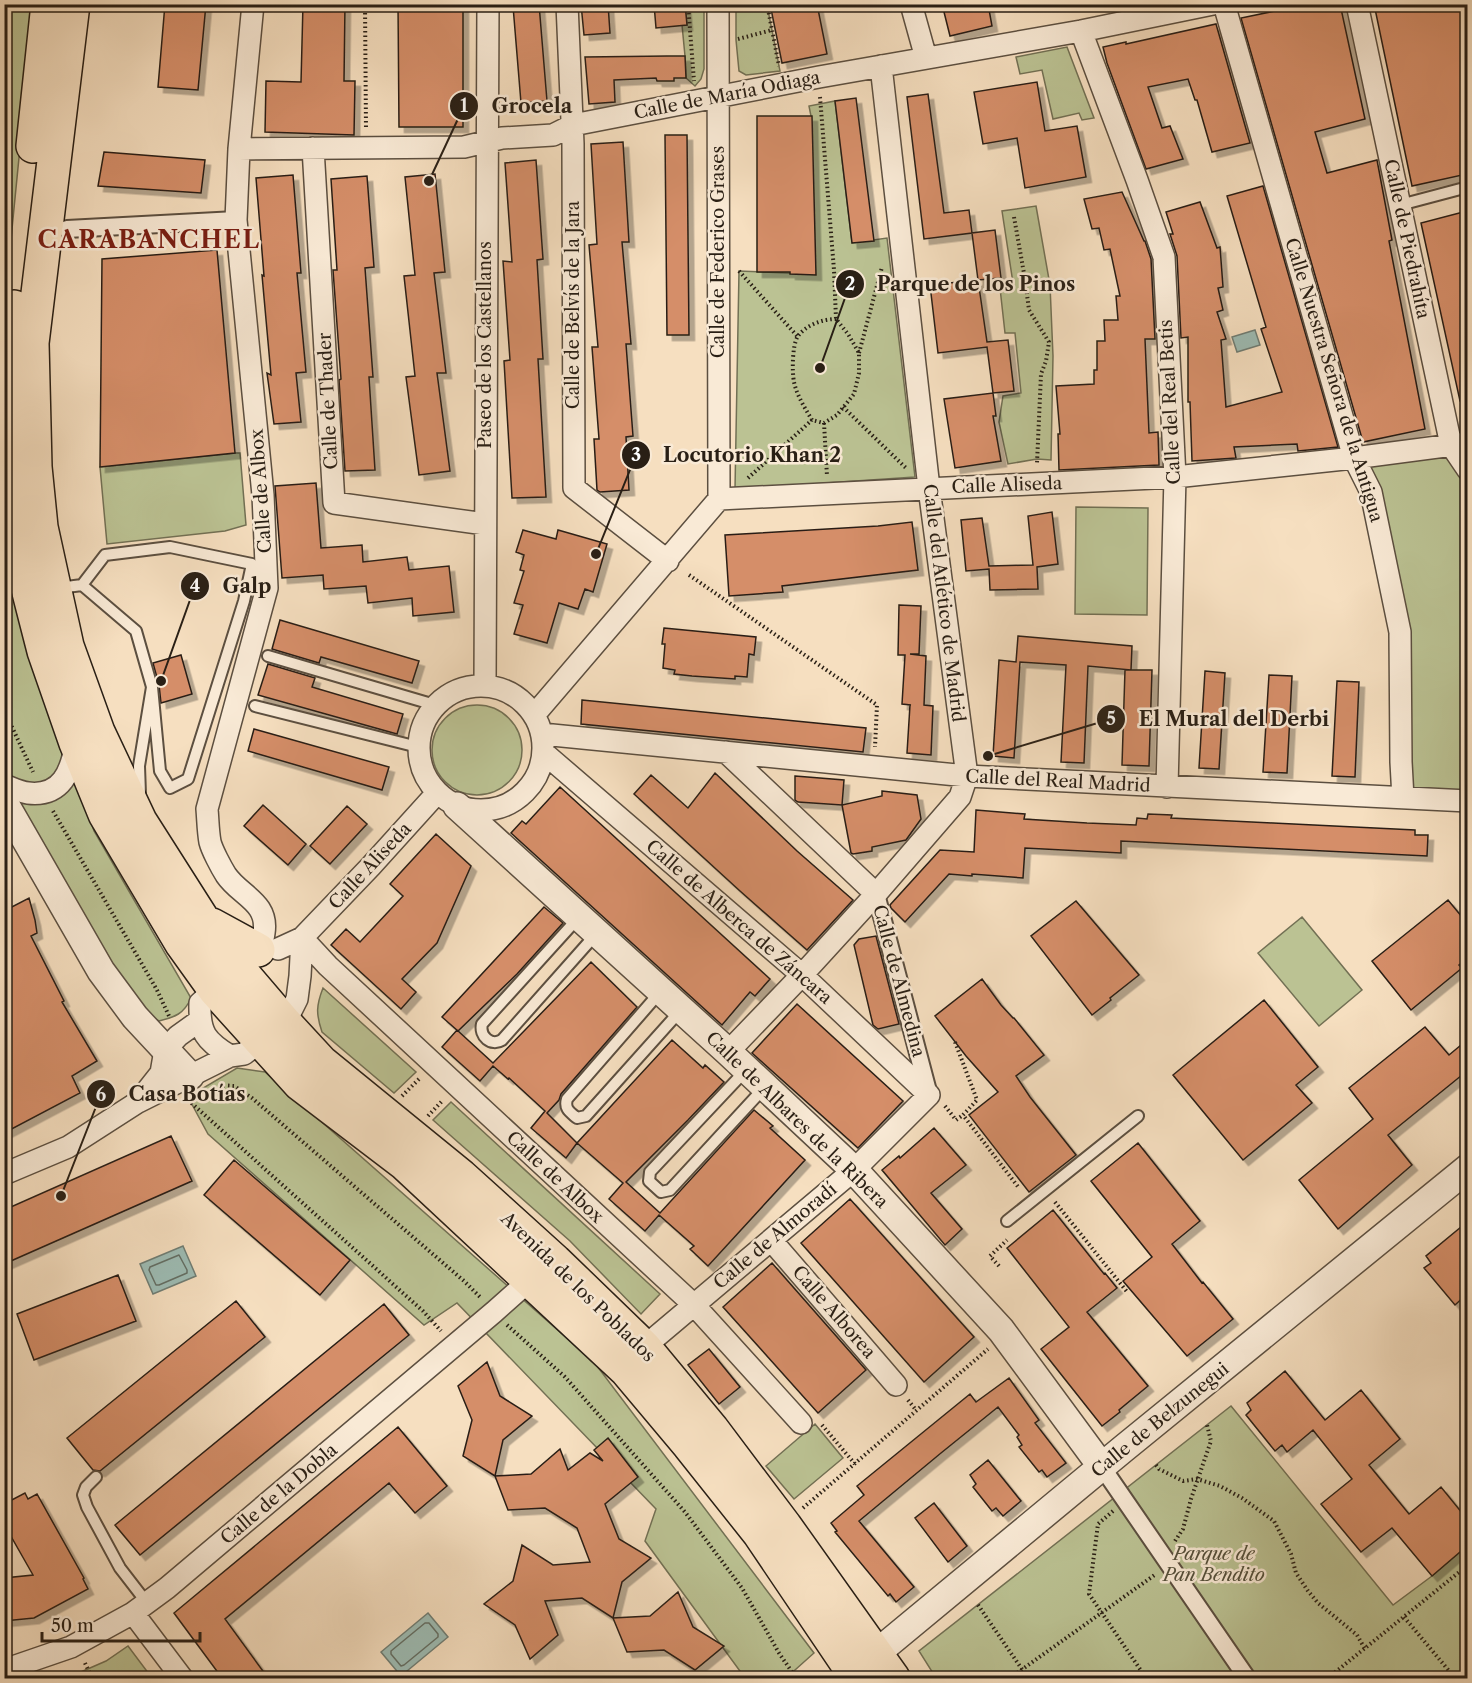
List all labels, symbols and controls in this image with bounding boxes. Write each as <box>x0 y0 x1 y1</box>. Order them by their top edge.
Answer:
street label: Calle de María Odiaga <box>632 66 822 124</box>
callout: Grocela <box>449 87 584 125</box>
text: Grocela <box>492 94 573 118</box>
text: 1 <box>460 95 468 117</box>
street label: Calle de Federico Grases <box>707 146 729 358</box>
street label: Calle de Piedrahíta <box>1379 157 1435 321</box>
street label: Calle de Belvís de la Jara <box>562 200 584 409</box>
district label: CARABANCHEL <box>37 225 261 254</box>
street label: Calle Nuestra Señora de la Antigua <box>1280 235 1388 525</box>
street label: Paseo de los Castellanos <box>474 241 496 449</box>
callout: Parque de los Pinos <box>835 265 1088 303</box>
text: Parque de los Pinos <box>877 272 1075 296</box>
text: 2 <box>845 273 855 295</box>
street label: Calle del Real Betis <box>1155 319 1185 485</box>
street label: Calle de Thader <box>313 332 343 470</box>
street label: Calle de Albox <box>246 428 276 554</box>
callout: Locutorio Khan 2 <box>621 436 853 474</box>
text: Locutorio Khan 2 <box>663 443 841 467</box>
text: 3 <box>631 444 641 466</box>
street label: Calle Aliseda <box>951 472 1063 498</box>
street label: Calle del Atlético de Madrid <box>918 483 970 723</box>
callout: Galp <box>180 567 283 605</box>
text: Galp <box>223 574 271 598</box>
text: 4 <box>190 575 200 597</box>
callout: El Mural del Derbi <box>1096 700 1341 738</box>
text: El Mural del Derbi <box>1139 707 1329 731</box>
text: 5 <box>1106 708 1116 730</box>
street label: Calle del Real Madrid <box>965 765 1151 797</box>
street label: Calle Aliseda <box>324 818 416 914</box>
street label: Calle de Alberca de Záncara <box>641 835 837 1009</box>
street label: Calle de Almedina <box>868 902 930 1060</box>
street label: Calle de Albares de la Ribera <box>701 1027 893 1213</box>
callout: Casa Botías <box>86 1075 258 1113</box>
text: Casa Botías <box>129 1082 245 1106</box>
text: 6 <box>96 1084 107 1106</box>
street label: Calle de Albox <box>502 1126 608 1228</box>
street label: Calle de Almoradí <box>709 1178 841 1294</box>
street label: Avenida de los Poblados <box>495 1207 660 1367</box>
street label: Calle Alborea <box>788 1261 881 1363</box>
street label: Calle de Belzunegui <box>1087 1357 1234 1482</box>
street label: Calle de la Dobla <box>216 1438 342 1549</box>
park label: Parque de Pan Bendito <box>1161 1543 1265 1586</box>
scale bar <box>42 1605 200 1643</box>
text: 50 m <box>51 1615 94 1637</box>

